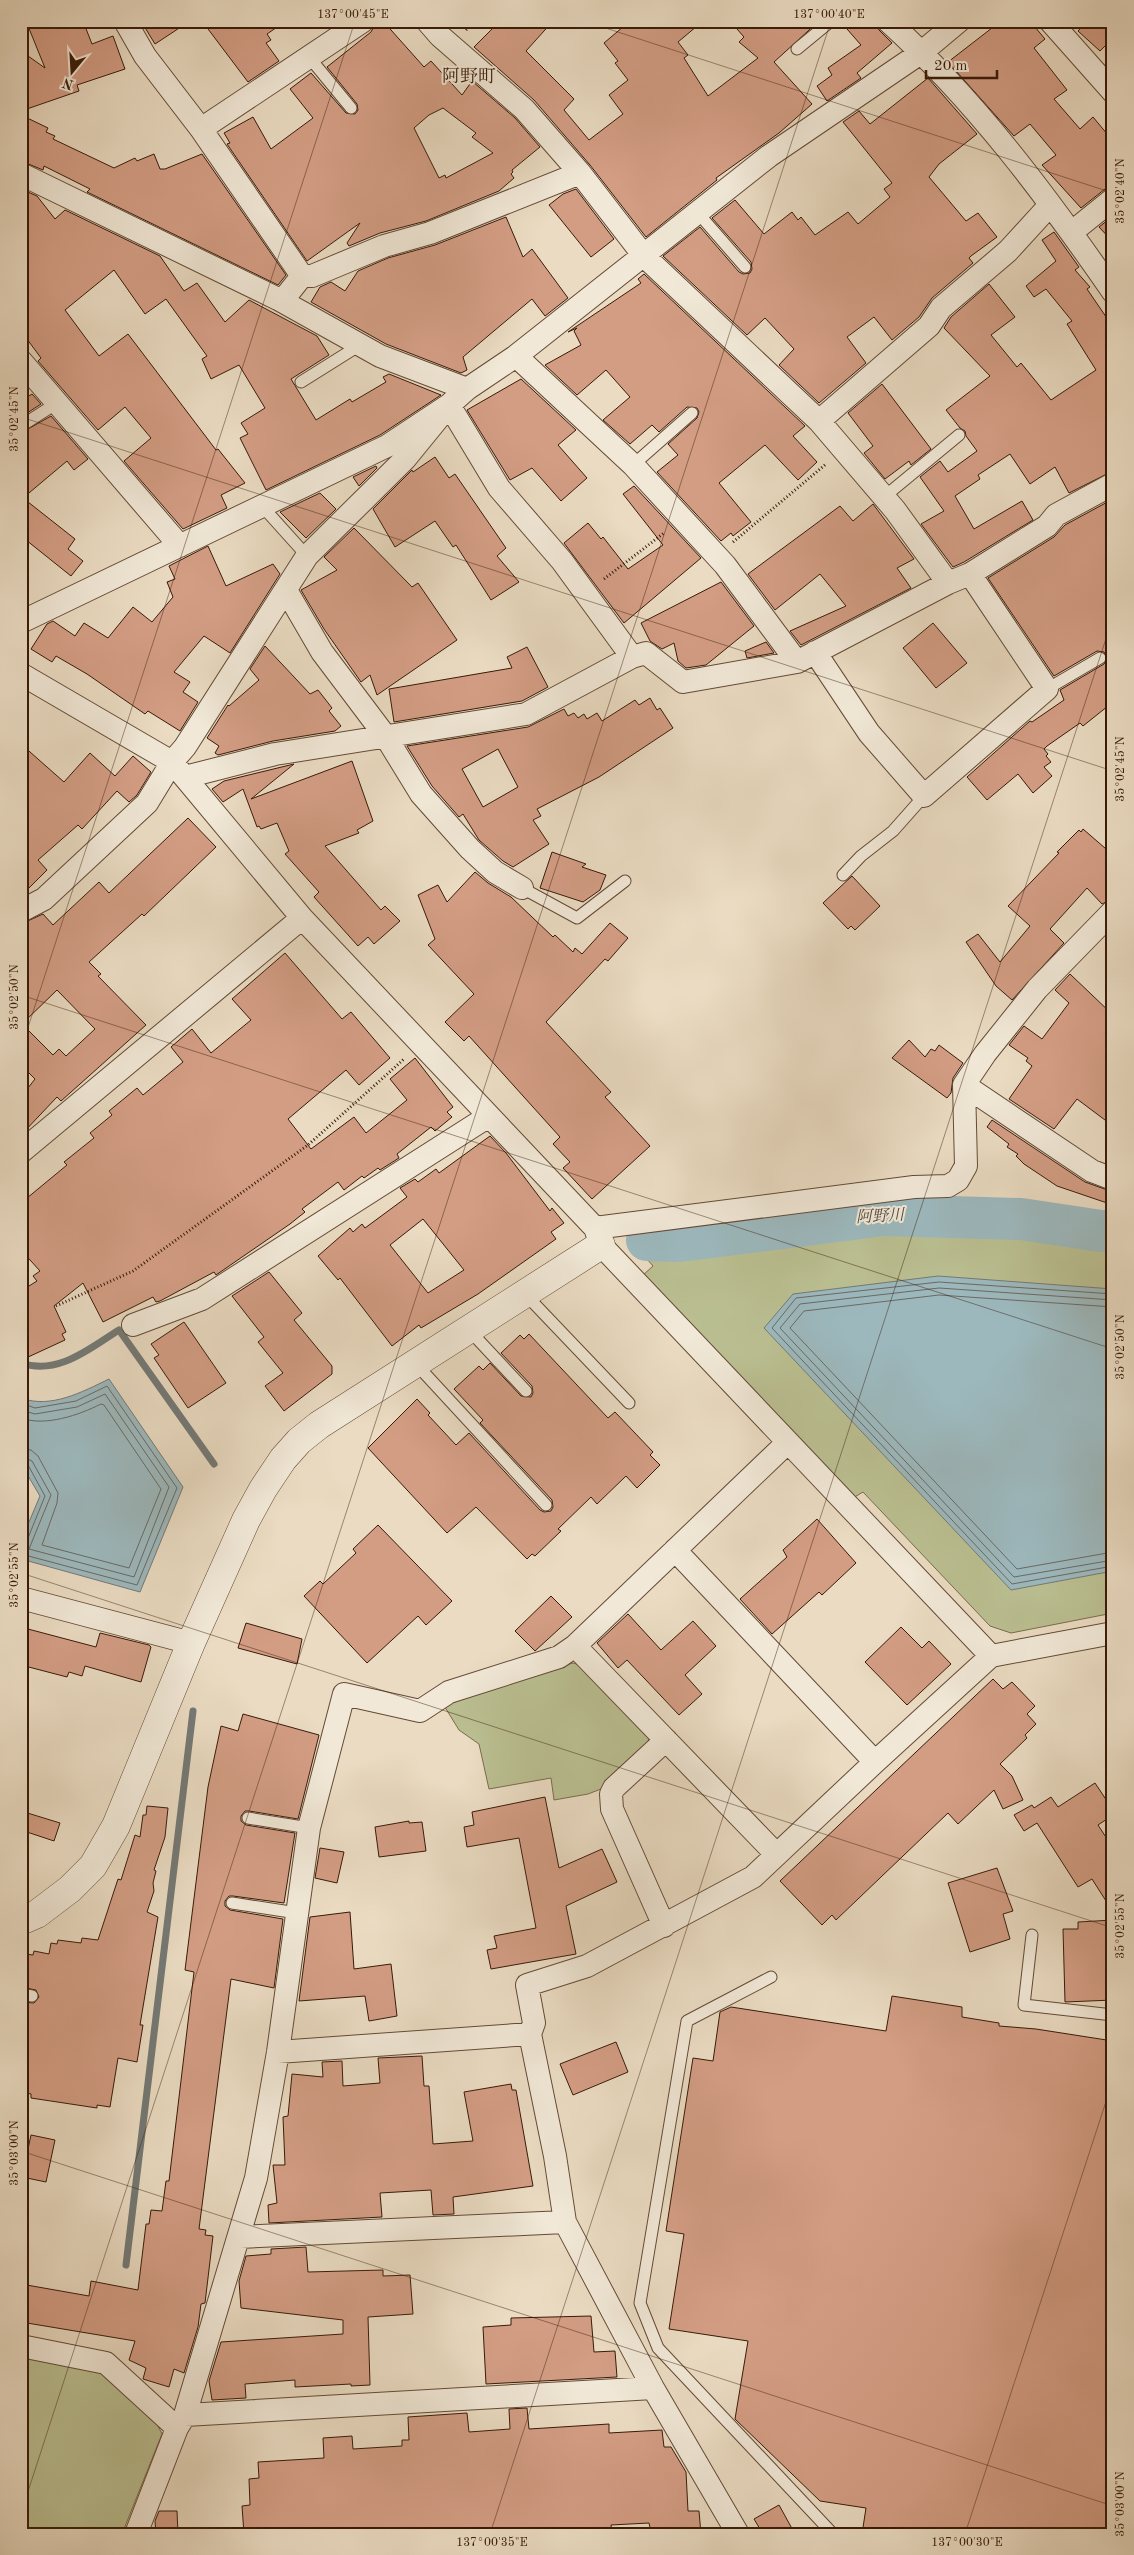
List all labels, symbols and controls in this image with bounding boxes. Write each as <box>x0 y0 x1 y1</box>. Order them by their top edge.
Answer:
text: 137°00'45"E <box>317 8 389 21</box>
text: 137°00'40"E <box>793 9 865 21</box>
north arrow <box>48 48 98 98</box>
scale bar <box>926 48 998 80</box>
text: 20 m <box>934 59 968 74</box>
district label: 阿野町 <box>442 67 496 86</box>
text: N <box>61 75 76 92</box>
text: 35°02'40"N <box>1114 158 1127 224</box>
text: 35°02'45"N <box>8 386 21 452</box>
text: 35°02'45"N <box>1114 736 1127 802</box>
text: 35°02'50"N <box>8 964 21 1030</box>
water label: 阿野川 <box>856 1206 906 1226</box>
text: 35°02'50"N <box>1114 1314 1127 1380</box>
text: 35°02'55"N <box>8 1542 21 1608</box>
text: 35°02'55"N <box>1114 1893 1127 1959</box>
text: 35°03'00"N <box>8 2120 21 2186</box>
text: 35°03'00"N <box>1114 2471 1127 2537</box>
text: 137°00'35"E <box>456 2536 528 2549</box>
text: 137°00'30"E <box>931 2537 1003 2549</box>

